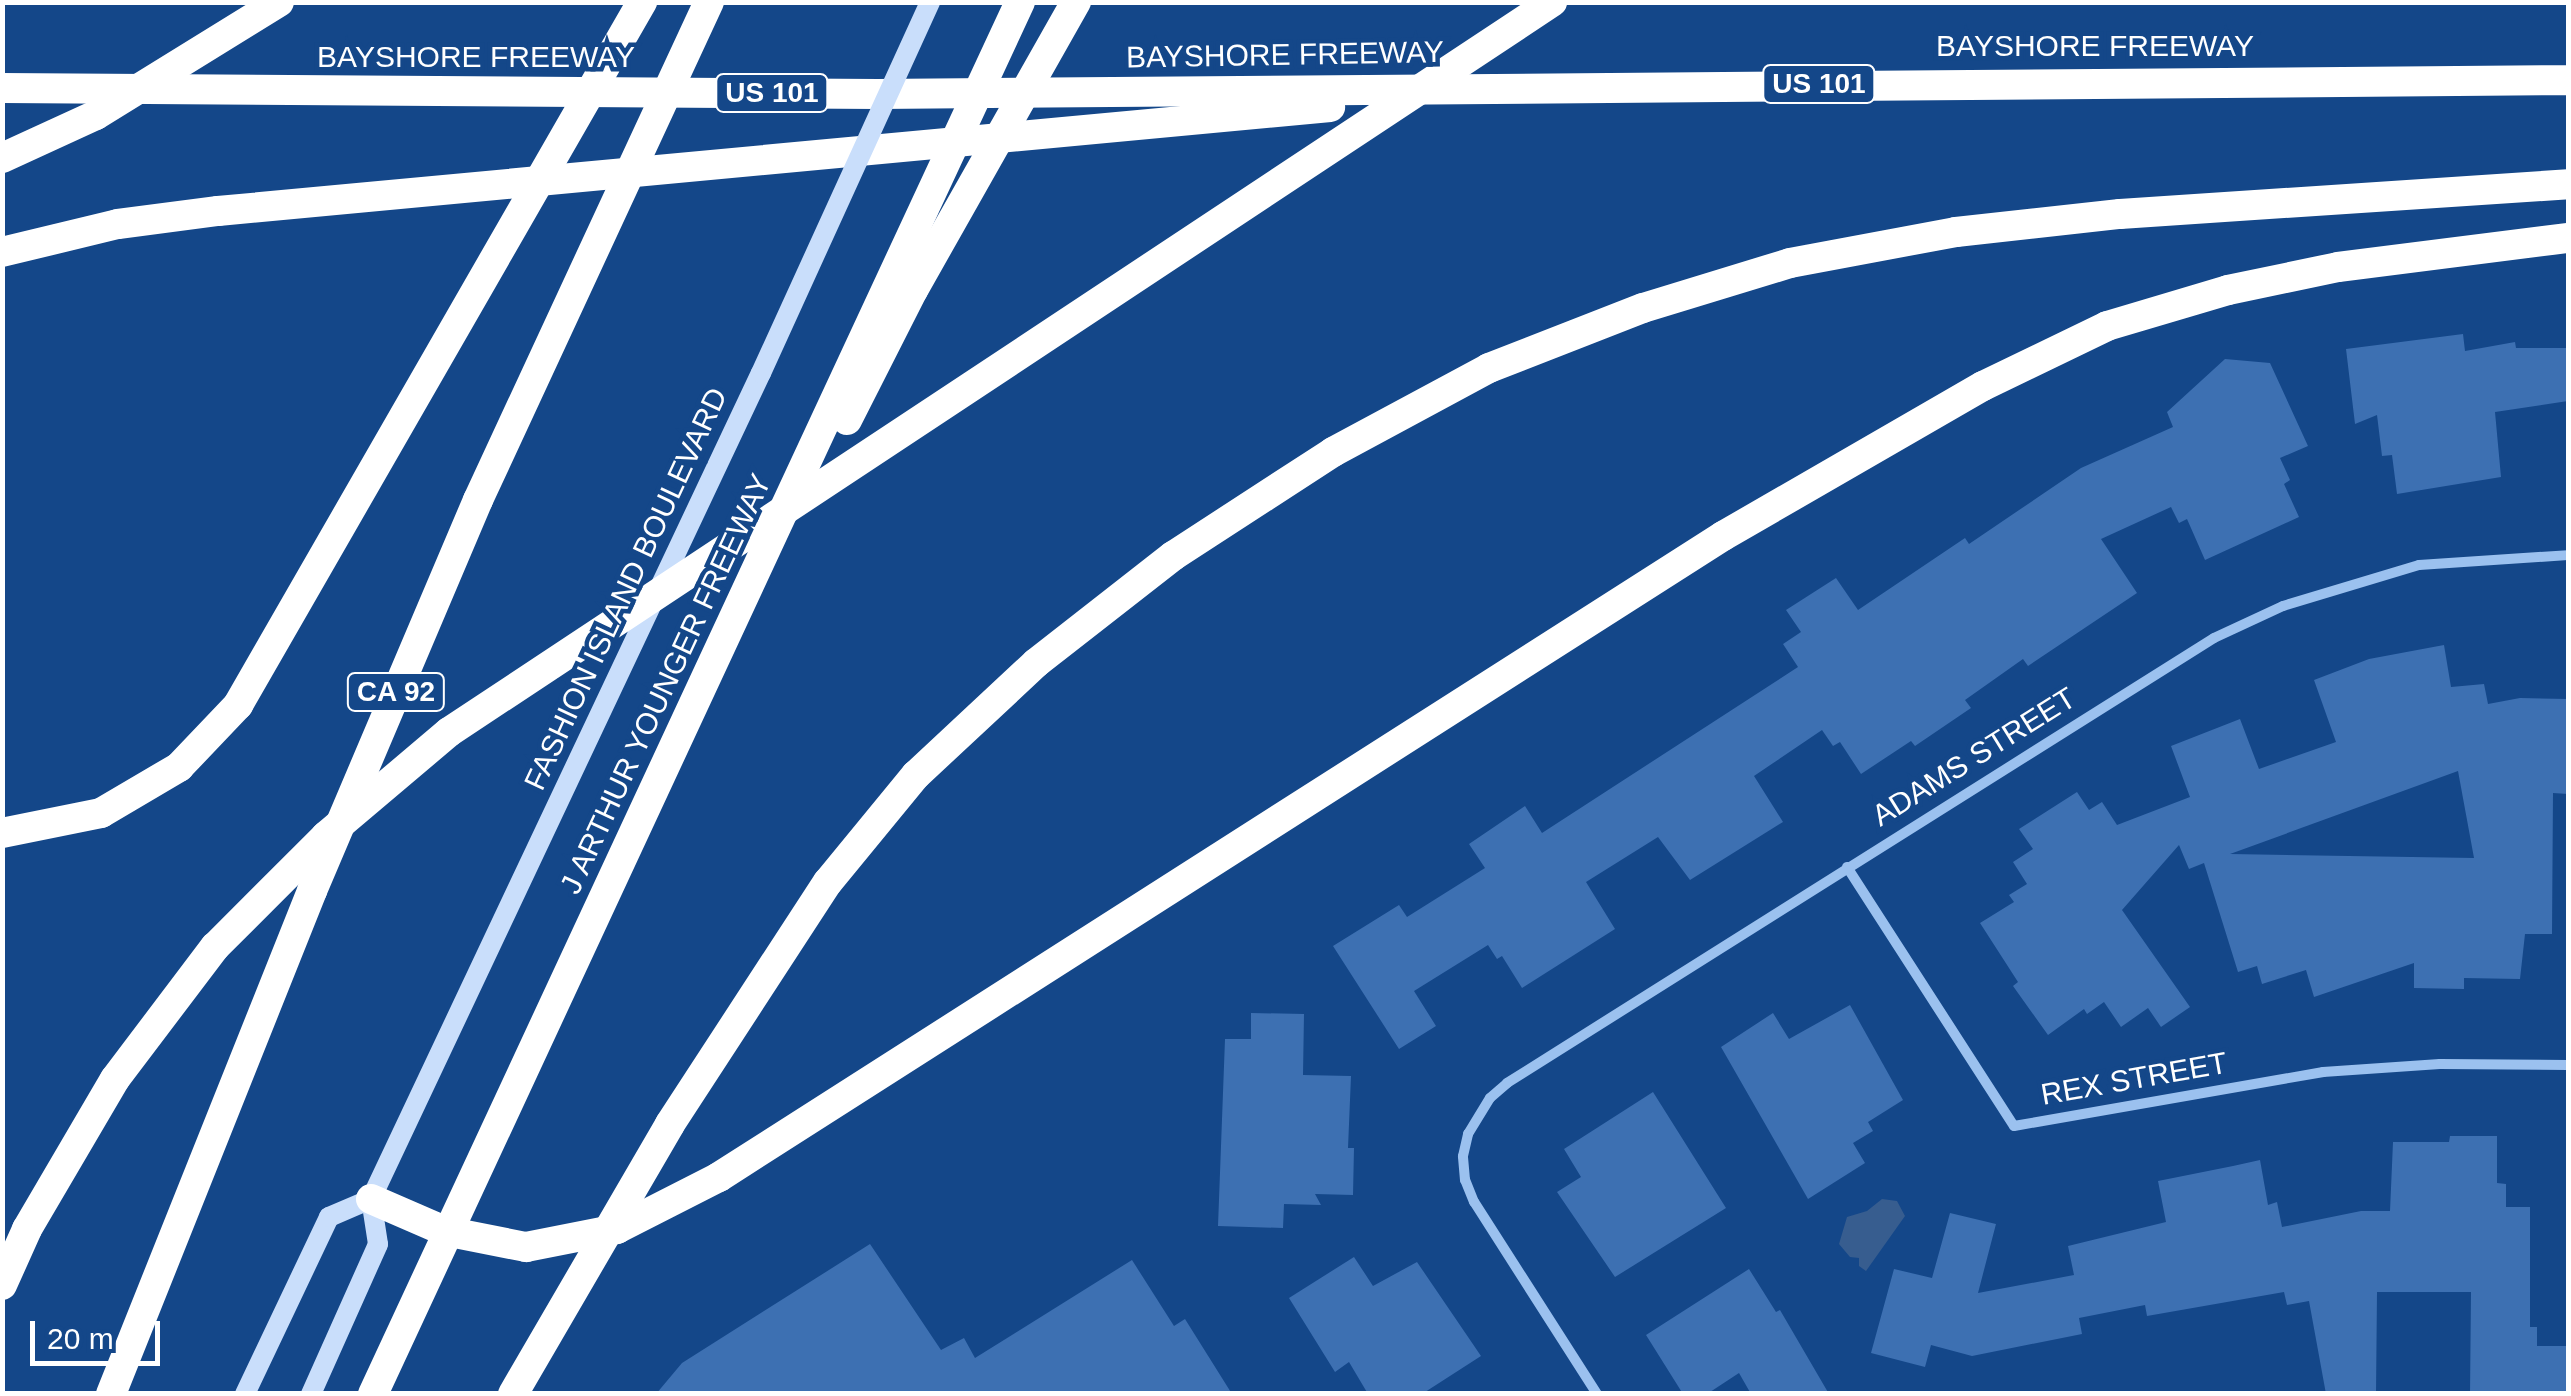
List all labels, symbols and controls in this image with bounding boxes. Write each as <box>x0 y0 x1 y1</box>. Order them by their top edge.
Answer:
street label: BAYSHORE FREEWAY <box>1936 28 2254 64</box>
street label: BAYSHORE FREEWAY <box>1126 34 1444 76</box>
street label: BAYSHORE FREEWAY <box>317 39 635 75</box>
road number: US 101 <box>1762 61 1876 107</box>
road number: US 101 <box>714 70 830 116</box>
street label: FASHION ISLAND BOULEVARD <box>517 382 735 796</box>
street label: J ARTHUR YOUNGER FREEWAY <box>552 467 780 901</box>
road number: CA 92 <box>346 669 446 715</box>
street label: ADAMS STREET <box>1866 680 2082 834</box>
street label: REX STREET <box>2038 1045 2230 1113</box>
scale bar <box>35 1301 165 1363</box>
text: 20 m <box>47 1322 114 1355</box>

